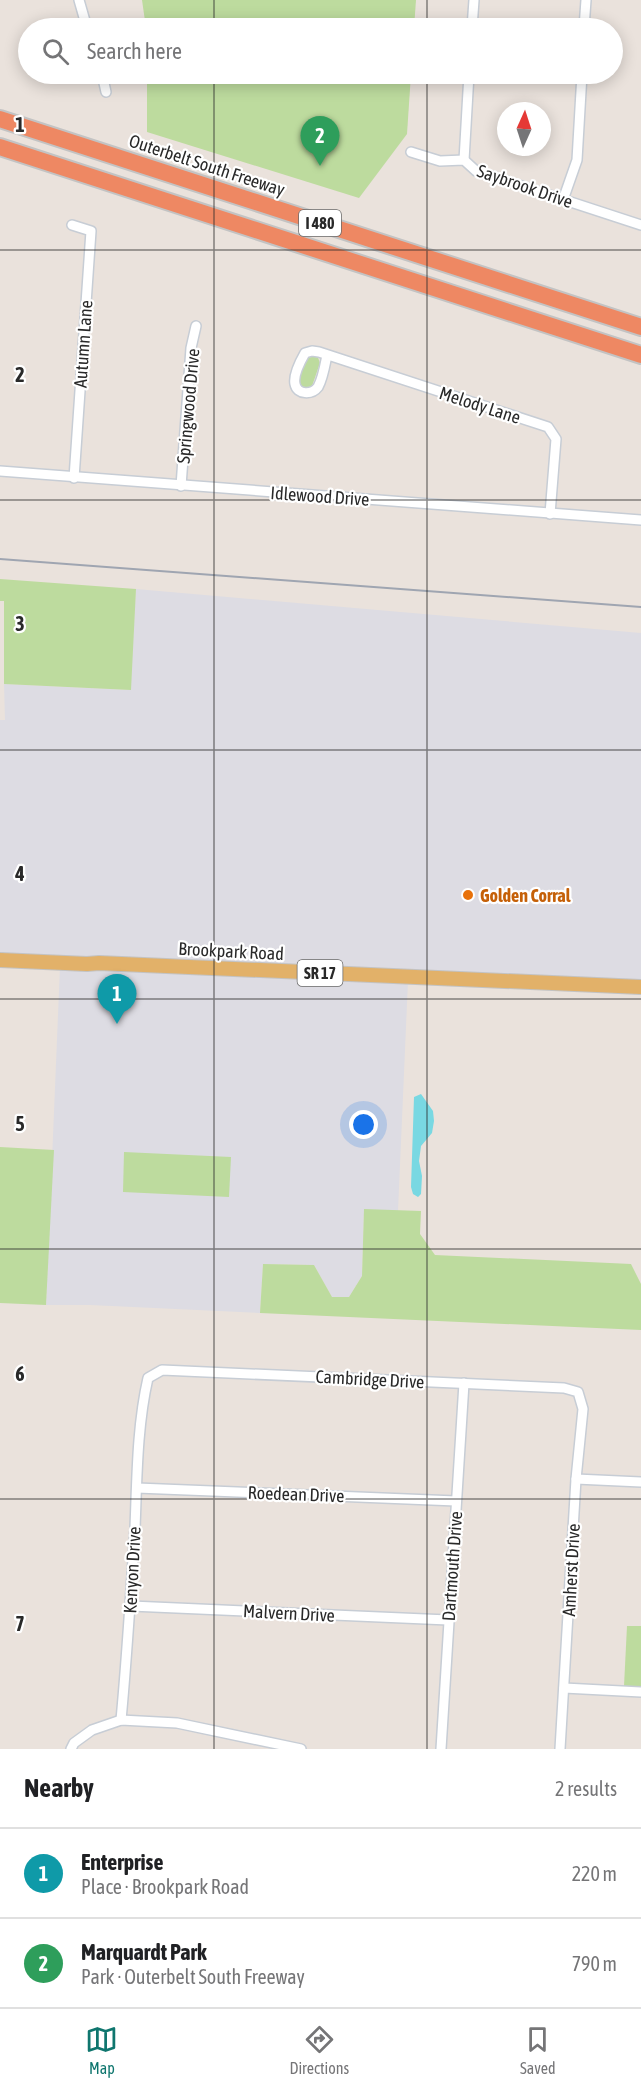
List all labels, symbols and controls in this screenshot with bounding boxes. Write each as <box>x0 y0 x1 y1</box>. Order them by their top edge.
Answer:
search box <box>18 18 623 84</box>
icon: search <box>39 35 72 68</box>
text: Search here <box>87 38 182 64</box>
north arrow <box>497 102 551 156</box>
text: 1 <box>15 113 25 136</box>
pin: 2 <box>300 116 340 166</box>
street label: Outerbelt South Freeway <box>126 130 288 200</box>
street label: Saybrook Drive <box>475 160 575 212</box>
road number: I 480 <box>299 210 341 236</box>
street label: Autumn Lane <box>69 299 97 389</box>
street label: Springwood Drive <box>173 348 203 464</box>
text: 2 <box>15 363 25 386</box>
street label: Melody Lane <box>437 382 523 428</box>
street label: Idlewood Drive <box>270 482 370 510</box>
text: 3 <box>15 612 25 635</box>
text: 4 <box>14 862 25 885</box>
place label: Golden Corral <box>480 885 571 906</box>
marker: Golden Corral <box>461 888 475 902</box>
street label: Brookpark Road <box>178 938 284 964</box>
road number: SR 17 <box>298 960 342 986</box>
pin: 1 <box>98 974 136 1024</box>
your location <box>349 1110 378 1139</box>
text: 5 <box>15 1112 25 1135</box>
text: 6 <box>15 1362 25 1385</box>
street label: Cambridge Drive <box>315 1366 425 1392</box>
street label: Roedean Drive <box>247 1482 345 1506</box>
street label: Dartmouth Drive <box>438 1510 466 1622</box>
street label: Amherst Drive <box>558 1523 584 1617</box>
street label: Kenyon Drive <box>119 1526 145 1614</box>
street label: Malvern Drive <box>243 1600 335 1626</box>
text: 7 <box>15 1612 25 1635</box>
text: Nearby <box>24 1773 94 1803</box>
text: 2 results <box>555 1777 617 1800</box>
text: Enterprise <box>81 1849 163 1875</box>
text: 1 <box>39 1862 48 1885</box>
text: 220 m <box>572 1862 617 1885</box>
text: Place · Brookpark Road <box>81 1875 249 1898</box>
text: Marquardt Park <box>81 1939 207 1965</box>
text: 2 <box>39 1952 48 1975</box>
text: 790 m <box>572 1952 617 1975</box>
text: Park · Outerbelt South Freeway <box>81 1965 305 1988</box>
tab: Map <box>85 2023 118 2077</box>
tab: Directions <box>289 2023 349 2077</box>
tab: Saved <box>520 2023 555 2077</box>

